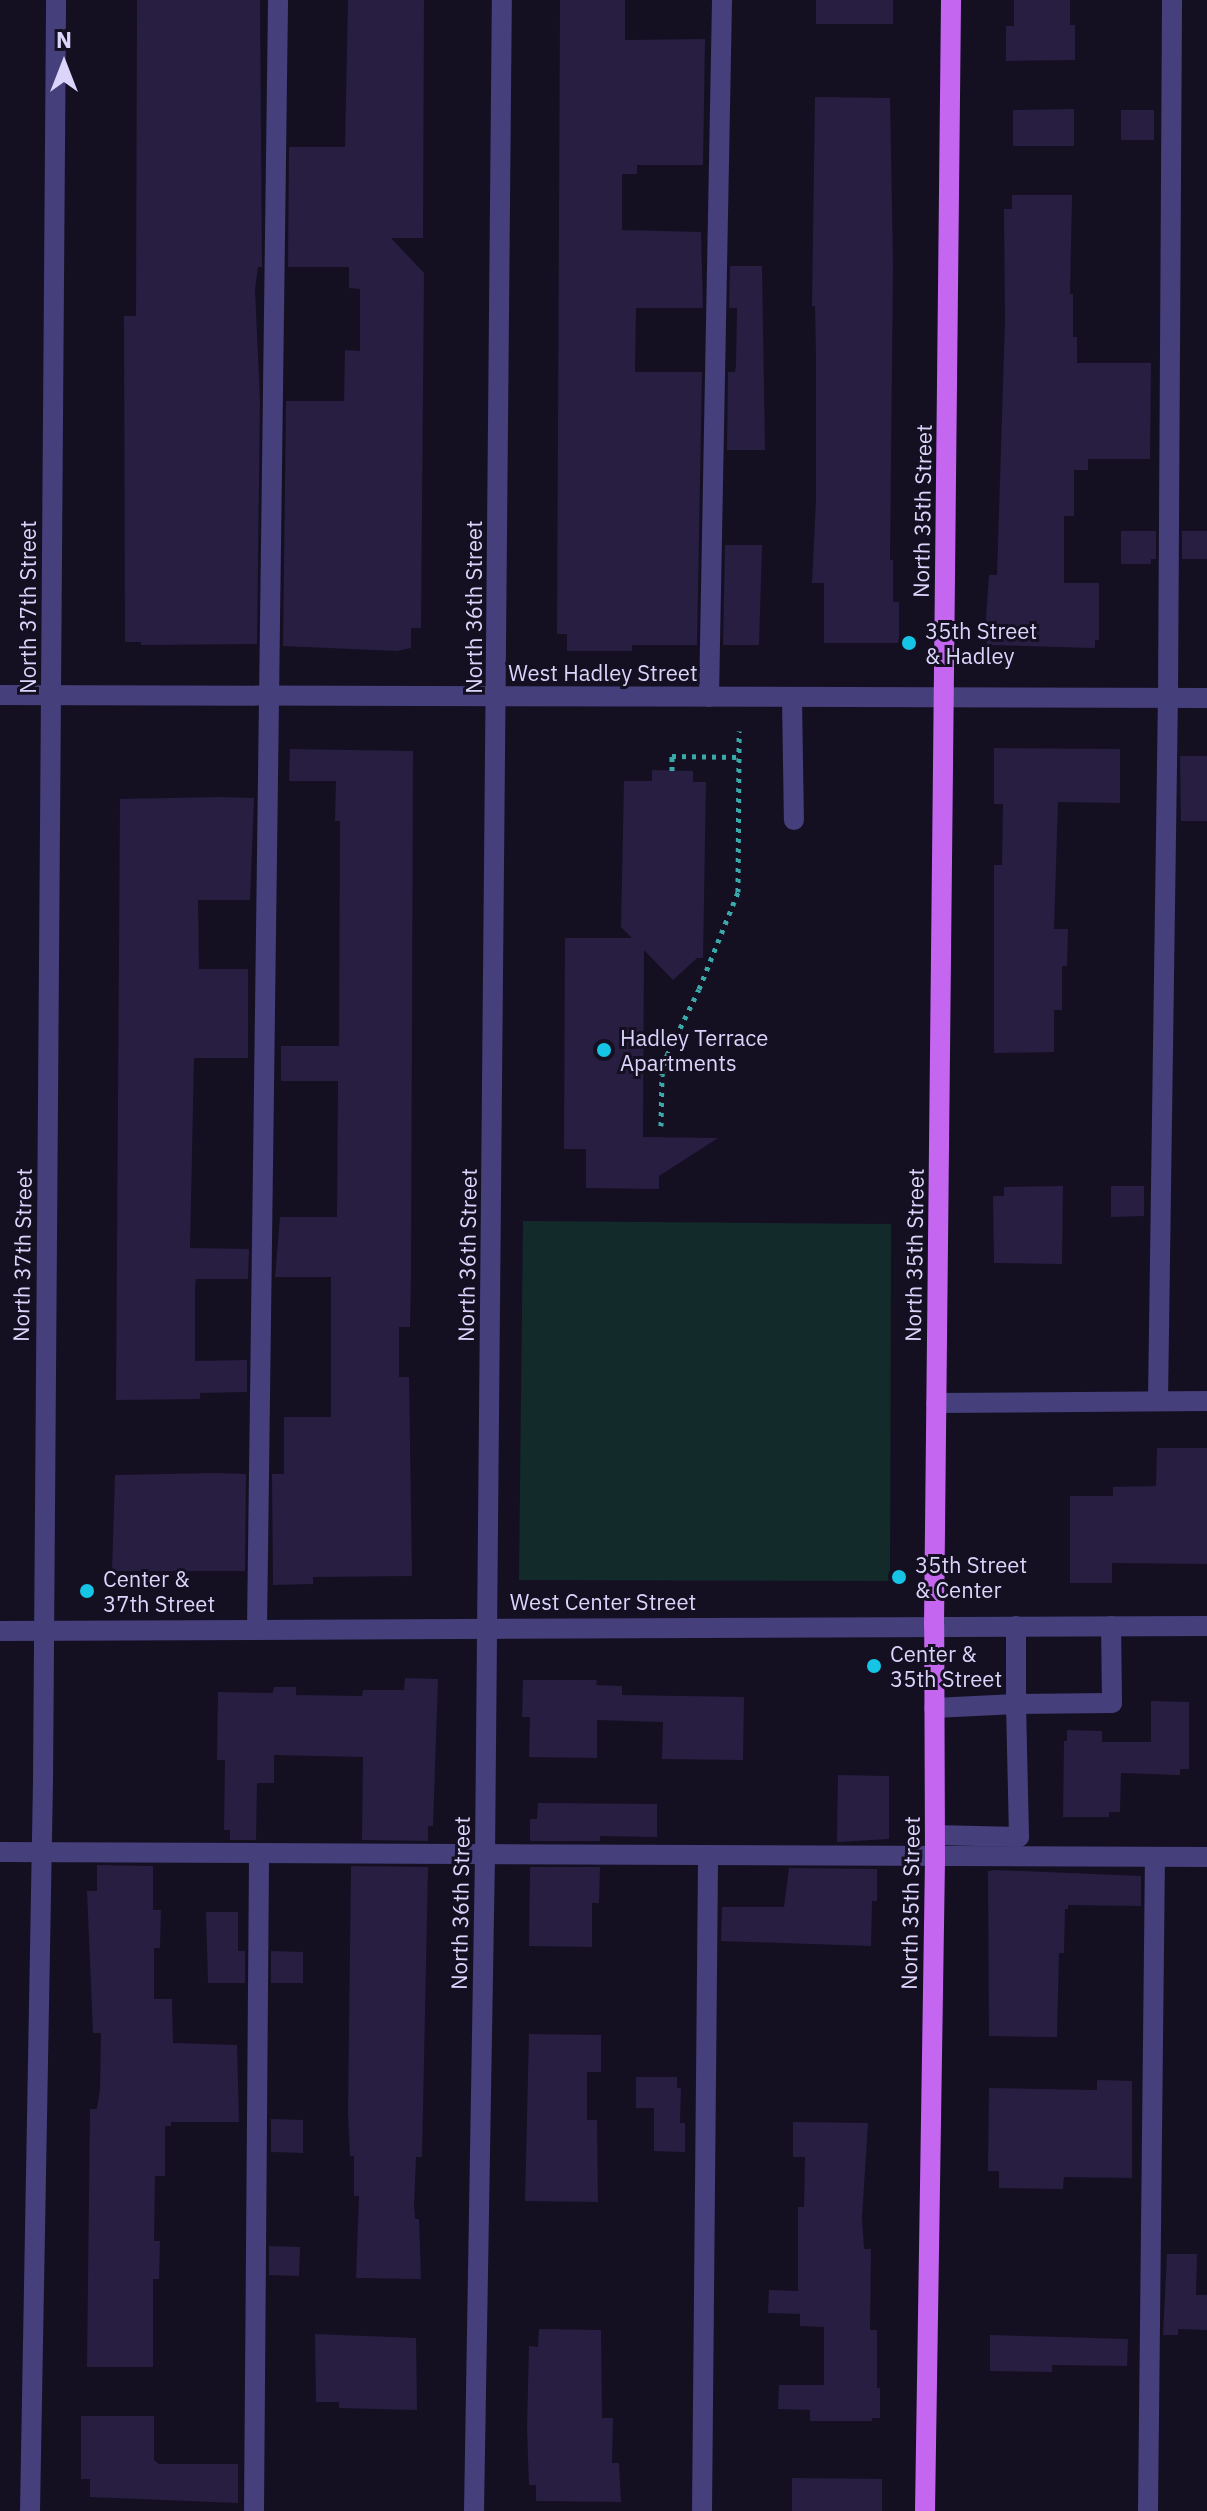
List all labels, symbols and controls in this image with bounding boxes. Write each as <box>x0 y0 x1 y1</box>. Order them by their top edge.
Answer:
north arrow <box>24 24 104 104</box>
text: N <box>56 25 72 54</box>
street label: North 35th Street <box>907 424 937 598</box>
street label: North 37th Street <box>15 520 41 694</box>
street label: North 36th Street <box>461 520 487 694</box>
place label: 35th Street & Hadley <box>925 617 1037 668</box>
marker: 35th Street & Hadley <box>900 634 918 652</box>
street label: West Hadley Street <box>508 660 698 686</box>
place label: Hadley Terrace Apartments <box>620 1024 768 1076</box>
marker: Hadley Terrace Apartments <box>595 1041 613 1059</box>
street label: North 37th Street <box>7 1168 37 1342</box>
street label: North 36th Street <box>452 1168 482 1342</box>
street label: North 35th Street <box>899 1168 929 1342</box>
place label: 35th Street & Center <box>915 1551 1027 1602</box>
place label: Center & 37th Street <box>103 1565 215 1616</box>
marker: 35th Street & Center <box>890 1568 908 1586</box>
marker: Center & 37th Street <box>78 1582 96 1600</box>
street label: West Center Street <box>510 1589 696 1615</box>
place label: Center & 35th Street <box>890 1640 1002 1692</box>
marker: Center & 35th Street <box>865 1657 883 1675</box>
street label: North 36th Street <box>445 1816 475 1990</box>
street label: North 35th Street <box>895 1816 925 1990</box>

